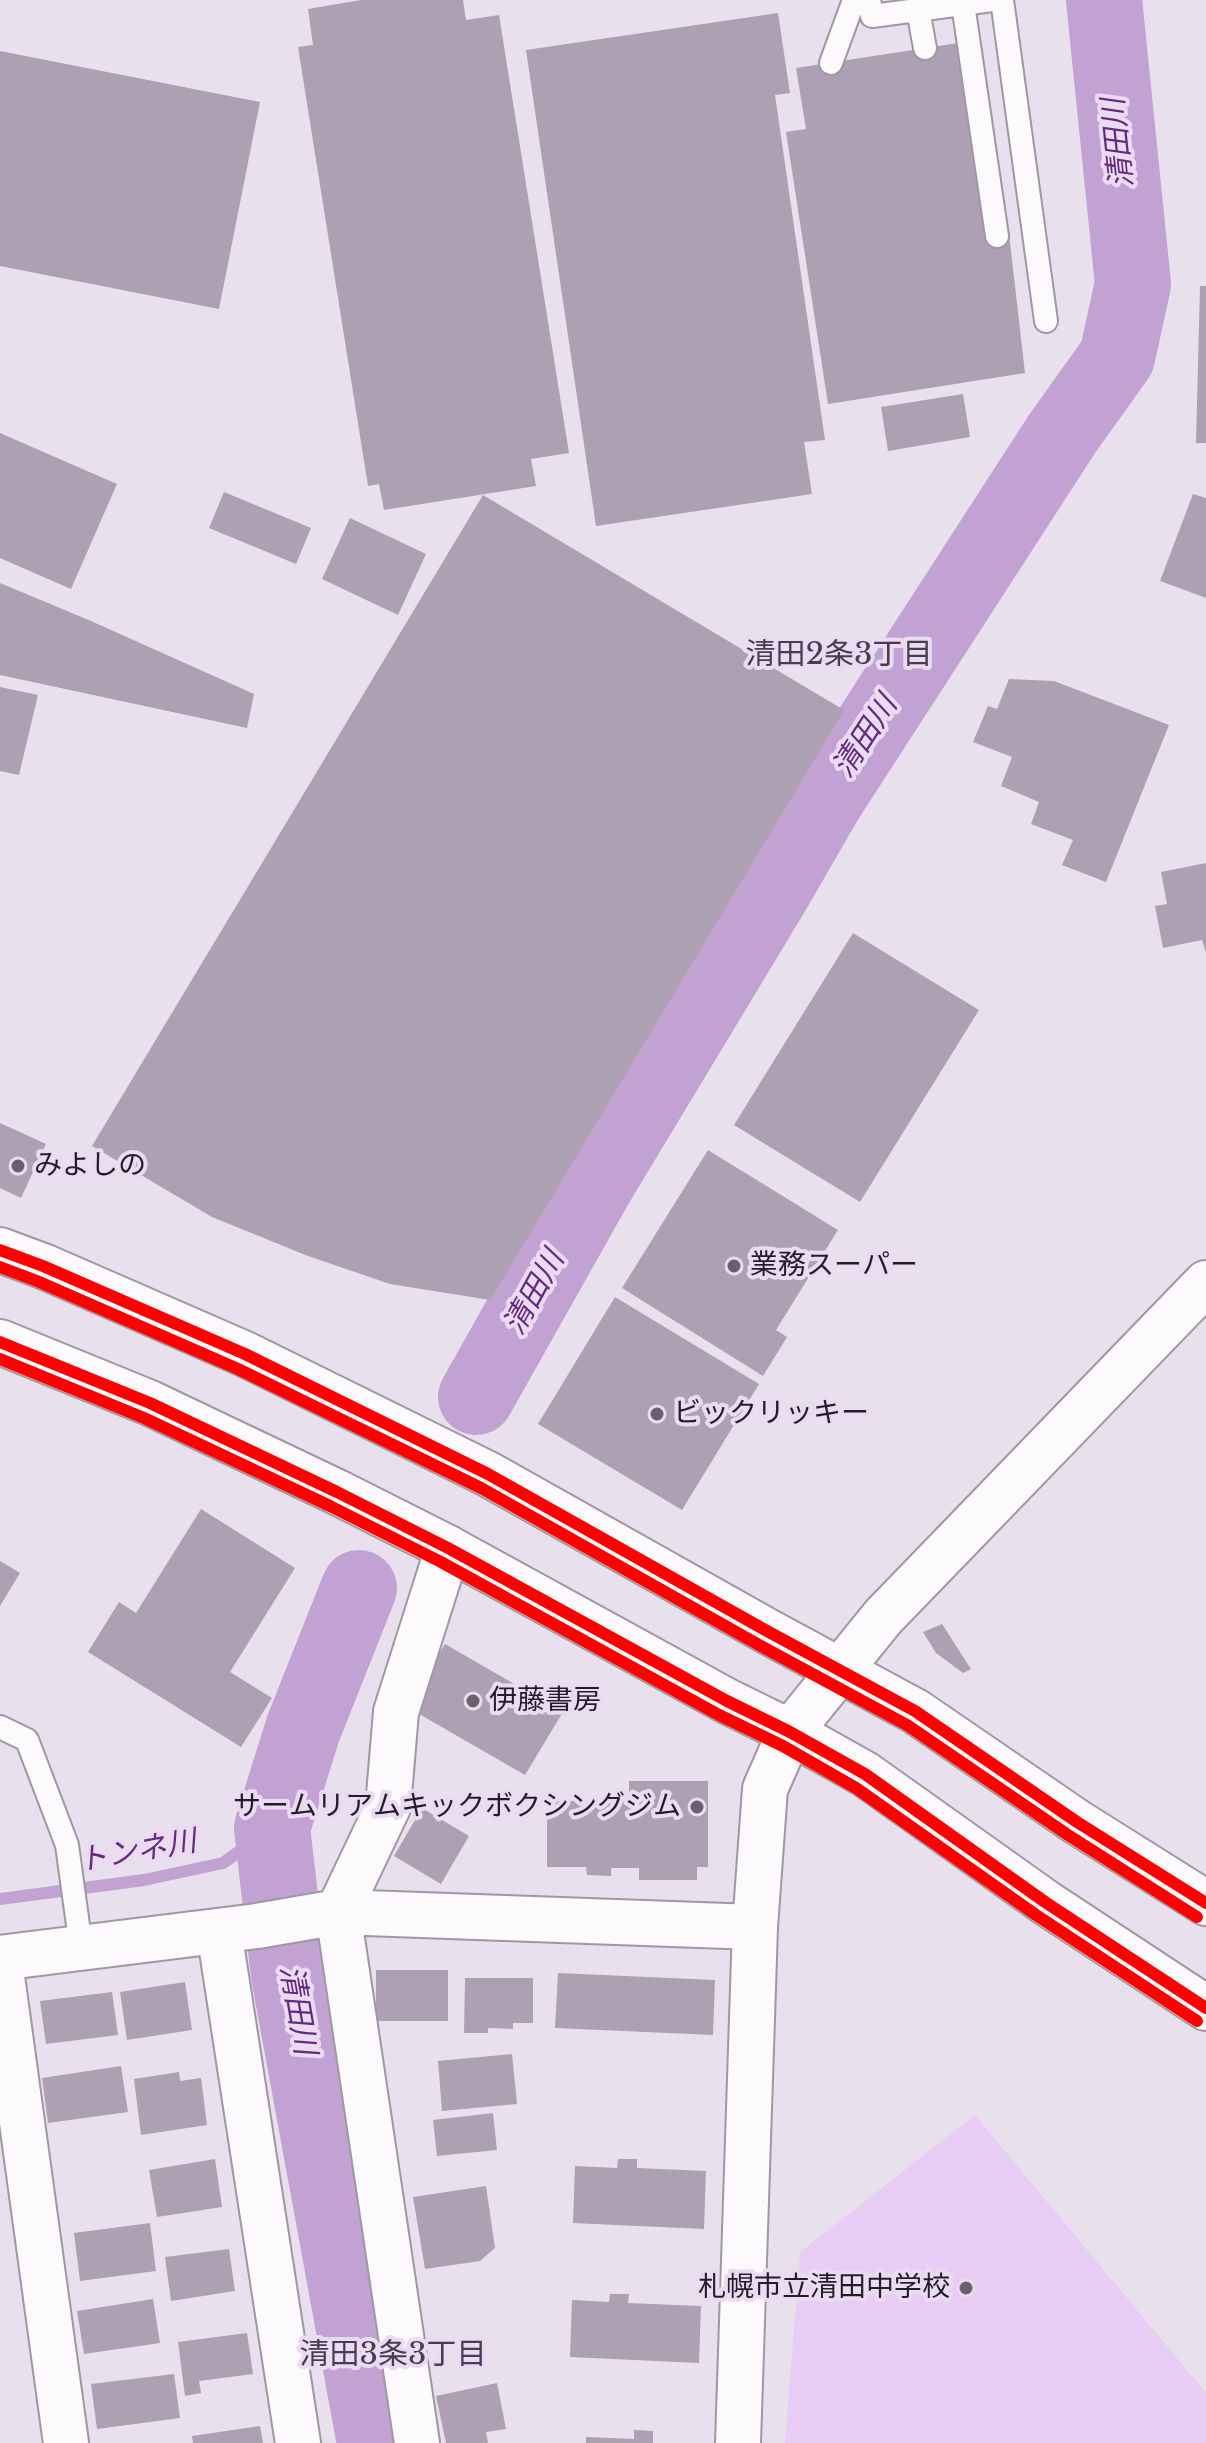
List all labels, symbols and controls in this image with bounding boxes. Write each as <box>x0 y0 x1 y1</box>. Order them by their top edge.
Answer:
water label: 清田川 <box>1096 96 1142 190</box>
district label: 清田2条3丁目 <box>746 638 932 674</box>
water label: 清田川 <box>826 689 906 785</box>
place label: みよしの <box>34 1149 146 1183</box>
marker: みよしの <box>9 1157 27 1175</box>
water label: 清田川 <box>497 1245 573 1341</box>
place label: 業務スーパー <box>750 1249 918 1283</box>
marker: 業務スーパー <box>725 1257 743 1275</box>
place label: ビックリッキー <box>673 1397 869 1431</box>
marker: ビックリッキー <box>648 1405 666 1423</box>
place label: 伊藤書房 <box>489 1684 601 1718</box>
marker: 伊藤書房 <box>464 1692 482 1710</box>
place label: サームリアムキックボクシングジム <box>233 1790 681 1824</box>
marker: サームリアムキックボクシングジム <box>688 1798 706 1816</box>
water label: トンネ川 <box>75 1824 199 1880</box>
water label: 清田川 <box>271 1963 323 2057</box>
place label: 札幌市立清田中学校 <box>698 2271 950 2305</box>
marker: 札幌市立清田中学校 <box>957 2279 975 2297</box>
district label: 清田3条3丁目 <box>300 2338 486 2374</box>

